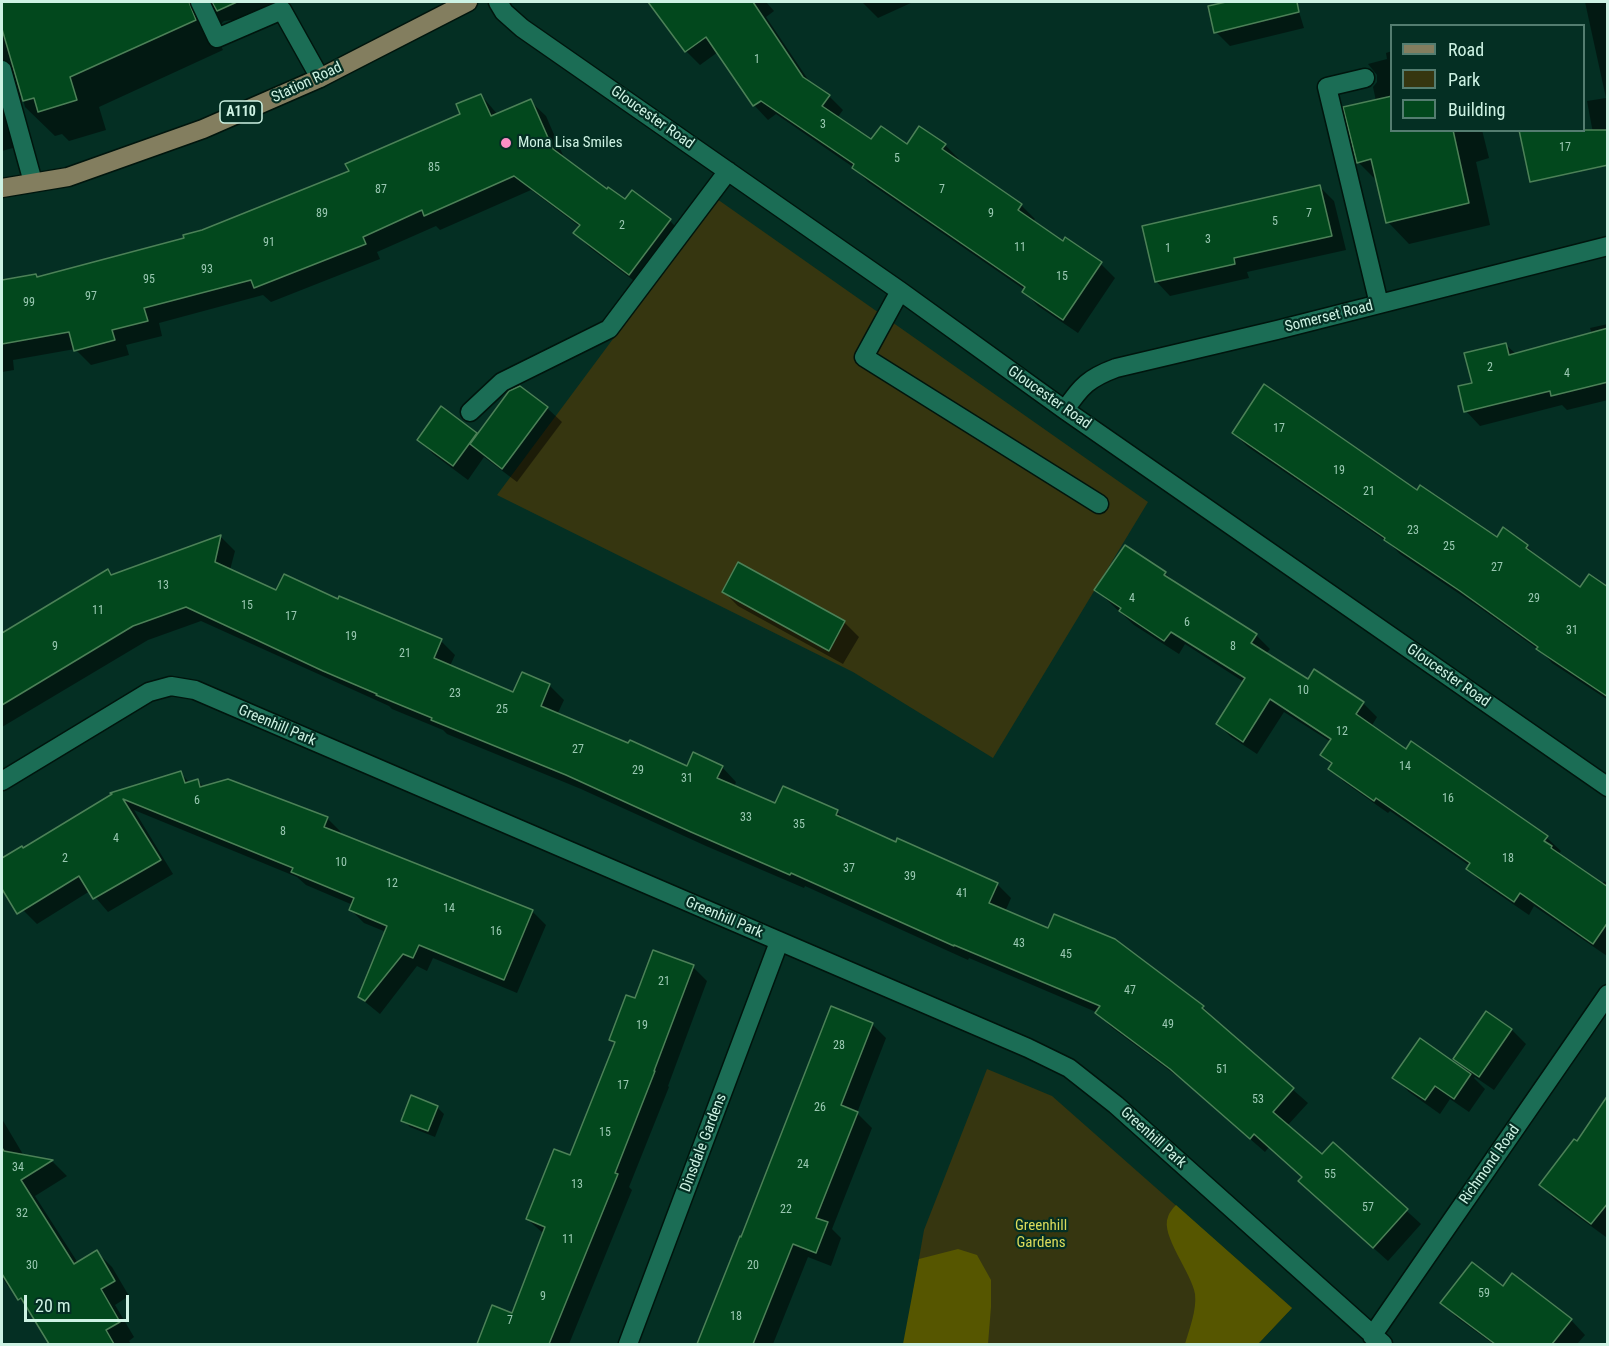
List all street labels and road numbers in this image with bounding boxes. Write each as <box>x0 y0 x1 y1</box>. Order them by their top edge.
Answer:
street label: Station Road <box>269 59 345 107</box>
street label: Gloucester Road <box>607 83 697 153</box>
road number: A110 <box>220 101 262 123</box>
street label: Somerset Road <box>1283 297 1375 337</box>
street label: Gloucester Road <box>1004 363 1094 433</box>
street label: Gloucester Road <box>1403 641 1493 711</box>
street label: Greenhill Park <box>236 702 318 750</box>
street label: Greenhill Park <box>683 894 765 942</box>
street label: Dinsdale Gardens <box>677 1091 731 1195</box>
street label: Greenhill Park <box>1116 1104 1190 1172</box>
street label: Richmond Road <box>1456 1122 1524 1208</box>

